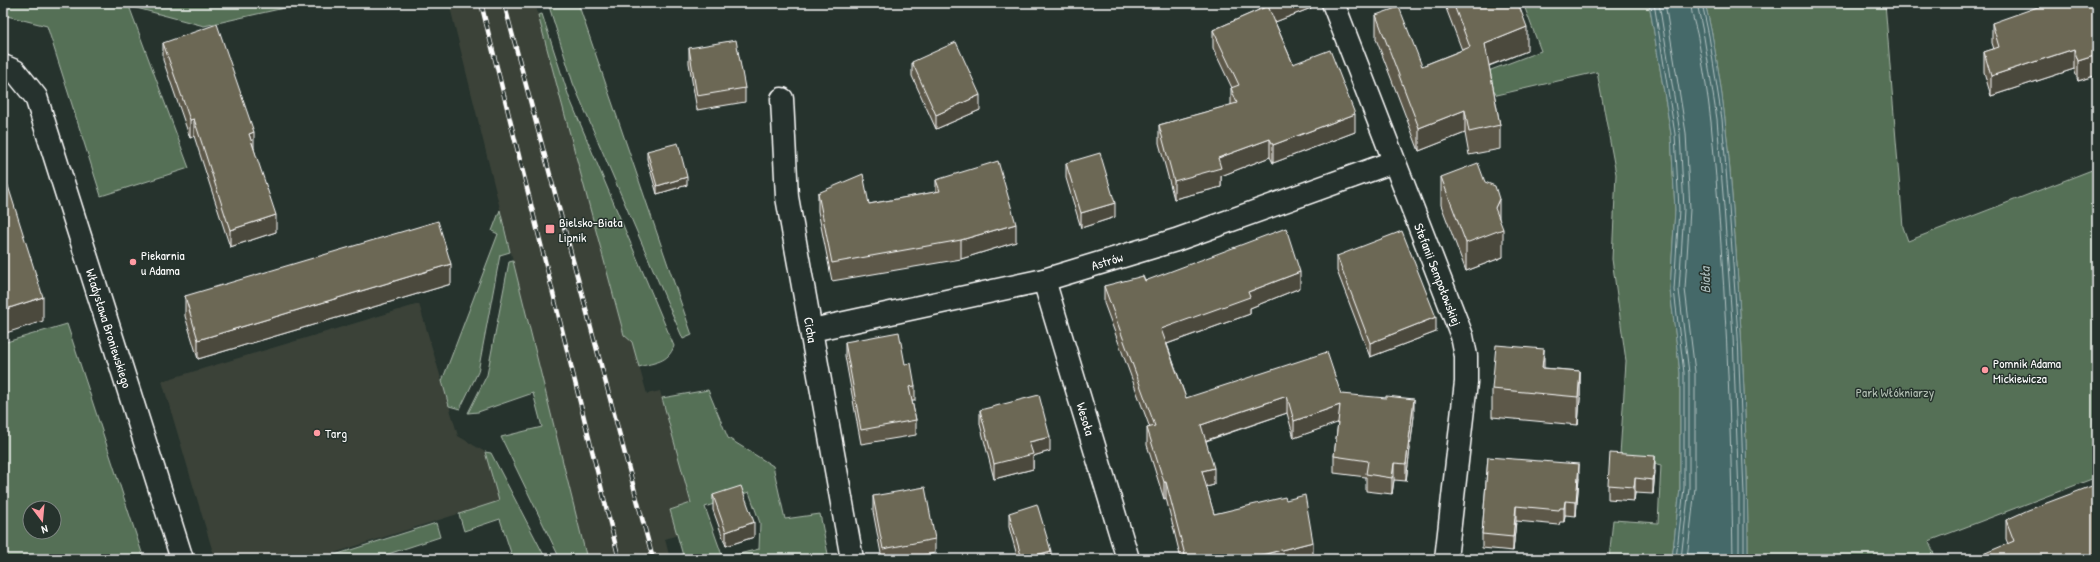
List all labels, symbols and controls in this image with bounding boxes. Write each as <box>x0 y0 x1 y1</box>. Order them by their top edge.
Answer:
place label: Bielsko-Biała Lipnik <box>559 213 623 246</box>
street label: Stefanii Sempołowskiej <box>1410 220 1466 328</box>
marker: Bielsko-Biała Lipnik <box>544 223 556 235</box>
place label: Piekarnia u Adama <box>141 246 185 279</box>
street label: Astrów <box>1089 248 1125 274</box>
marker: Piekarnia u Adama <box>128 257 138 267</box>
water label: Biała <box>1695 265 1714 293</box>
street label: Władysława Broniewskiego <box>82 266 136 390</box>
street label: Cicha <box>800 316 822 344</box>
place label: Pomnik Adama Mickiewicza <box>1993 354 2061 387</box>
marker: Pomnik Adama Mickiewicza <box>1980 365 1990 375</box>
park label: Park Włókniarzy <box>1856 383 1935 401</box>
street label: Wesoła <box>1072 400 1099 437</box>
place label: Targ <box>325 424 347 442</box>
marker: Targ <box>312 428 322 438</box>
north arrow <box>22 500 62 540</box>
text: N <box>40 522 50 537</box>

